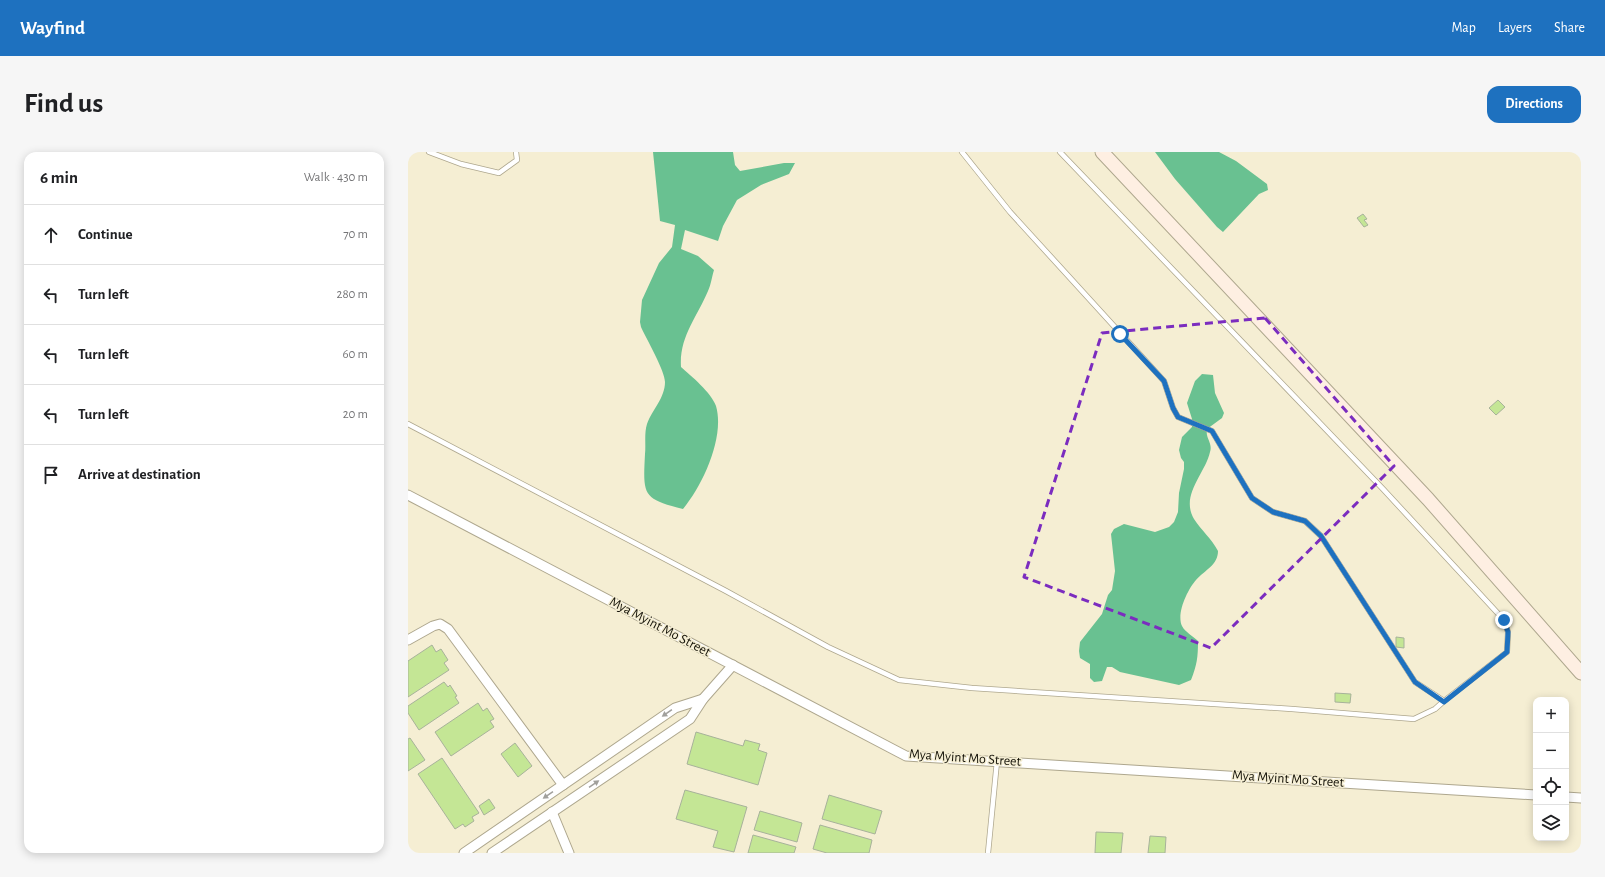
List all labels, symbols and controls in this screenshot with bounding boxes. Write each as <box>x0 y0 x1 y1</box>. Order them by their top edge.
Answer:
text: Wayfind <box>20 19 85 38</box>
text: Map <box>1451 21 1476 35</box>
text: Layers <box>1498 21 1532 35</box>
text: Share <box>1554 21 1585 35</box>
button: Directions <box>1487 86 1581 123</box>
text: Find us <box>24 90 103 118</box>
text: 6 min <box>40 169 78 186</box>
text: Walk · 430 m <box>304 171 368 184</box>
icon: ahead <box>40 224 62 246</box>
text: Continue <box>78 227 133 242</box>
text: 70 m <box>343 228 368 241</box>
icon: left <box>40 284 62 306</box>
text: Turn left <box>78 287 129 302</box>
text: 280 m <box>337 288 368 301</box>
route start <box>1111 325 1129 343</box>
icon: left <box>40 344 62 366</box>
text: Turn left <box>78 347 129 362</box>
text: 60 m <box>342 348 368 361</box>
icon: left <box>40 404 62 426</box>
text: Turn left <box>78 407 129 422</box>
text: 20 m <box>343 408 368 421</box>
icon: arrive <box>40 464 62 486</box>
text: Arrive at destination <box>78 467 201 482</box>
street label: Mya Myint Mo Street <box>607 594 713 660</box>
route end <box>1495 611 1513 629</box>
map controls <box>1533 697 1569 841</box>
button: + <box>1533 697 1569 733</box>
one-way arrow <box>662 709 672 717</box>
button: − <box>1533 733 1569 769</box>
street label: Mya Myint Mo Street <box>908 747 1022 769</box>
street label: Mya Myint Mo Street <box>1231 768 1345 790</box>
button: locate <box>1533 769 1569 805</box>
one-way arrow <box>588 780 599 788</box>
one-way arrow <box>543 791 553 799</box>
button: layers <box>1533 805 1569 841</box>

